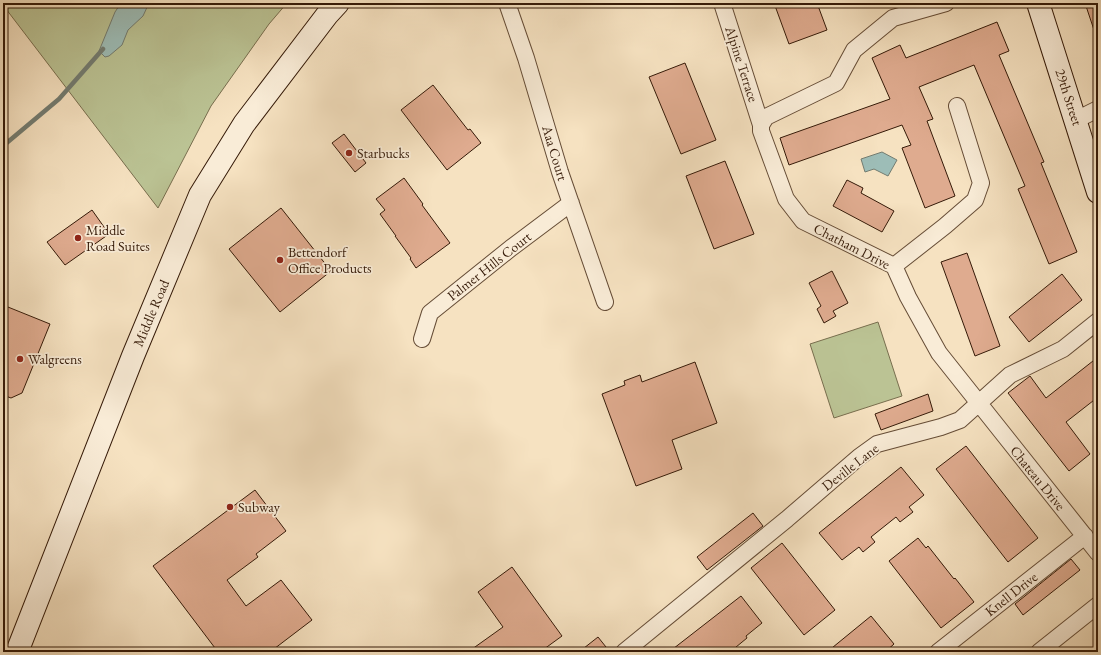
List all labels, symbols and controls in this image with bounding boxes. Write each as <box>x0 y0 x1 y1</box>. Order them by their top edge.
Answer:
street label: Alpine Terrace <box>721 23 763 105</box>
street label: 29th Street <box>1051 66 1087 128</box>
street label: Aaa Court <box>538 122 572 183</box>
place label: Starbucks <box>357 144 410 162</box>
marker: Starbucks <box>344 148 354 158</box>
street label: Chatham Drive <box>811 219 894 273</box>
place label: Middle Road Suites <box>86 221 150 255</box>
street label: Palmer Hills Court <box>443 227 535 304</box>
marker: Middle Road Suites <box>73 233 83 243</box>
place label: Bettendorf Office Products <box>288 243 372 277</box>
marker: Bettendorf Office Products <box>275 255 285 265</box>
street label: Middle Road <box>129 276 174 349</box>
place label: Walgreens <box>28 350 82 368</box>
marker: Walgreens <box>15 354 25 364</box>
street label: Deville Lane <box>818 439 882 495</box>
street label: Chateau Drive <box>1006 442 1070 514</box>
place label: Subway <box>238 498 281 516</box>
marker: Subway <box>225 502 235 512</box>
street label: Knell Drive <box>981 568 1041 620</box>

